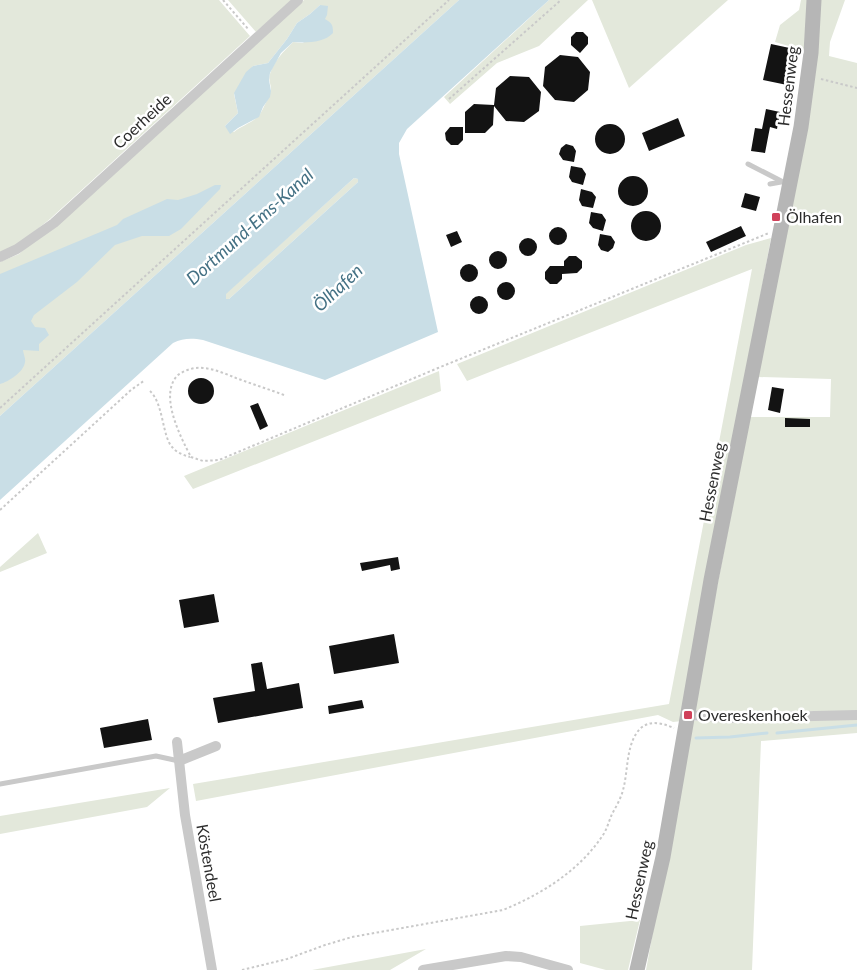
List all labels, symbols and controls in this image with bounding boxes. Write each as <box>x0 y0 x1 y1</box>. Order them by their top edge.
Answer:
street label: Hessenweg <box>773 45 802 127</box>
street label: Coerheide <box>109 89 175 152</box>
water label: Dortmund-Ems-Kanal <box>181 163 317 289</box>
place label: Ölhafen <box>786 207 842 226</box>
marker: Ölhafen <box>770 211 782 223</box>
water label: Ölhafen <box>308 259 367 316</box>
street label: Hessenweg <box>694 440 729 523</box>
place label: Overeskenhoek <box>698 705 809 724</box>
marker: Overeskenhoek <box>682 709 694 721</box>
street label: Köstendeel <box>193 823 226 903</box>
street label: Hessenweg <box>621 838 656 921</box>

